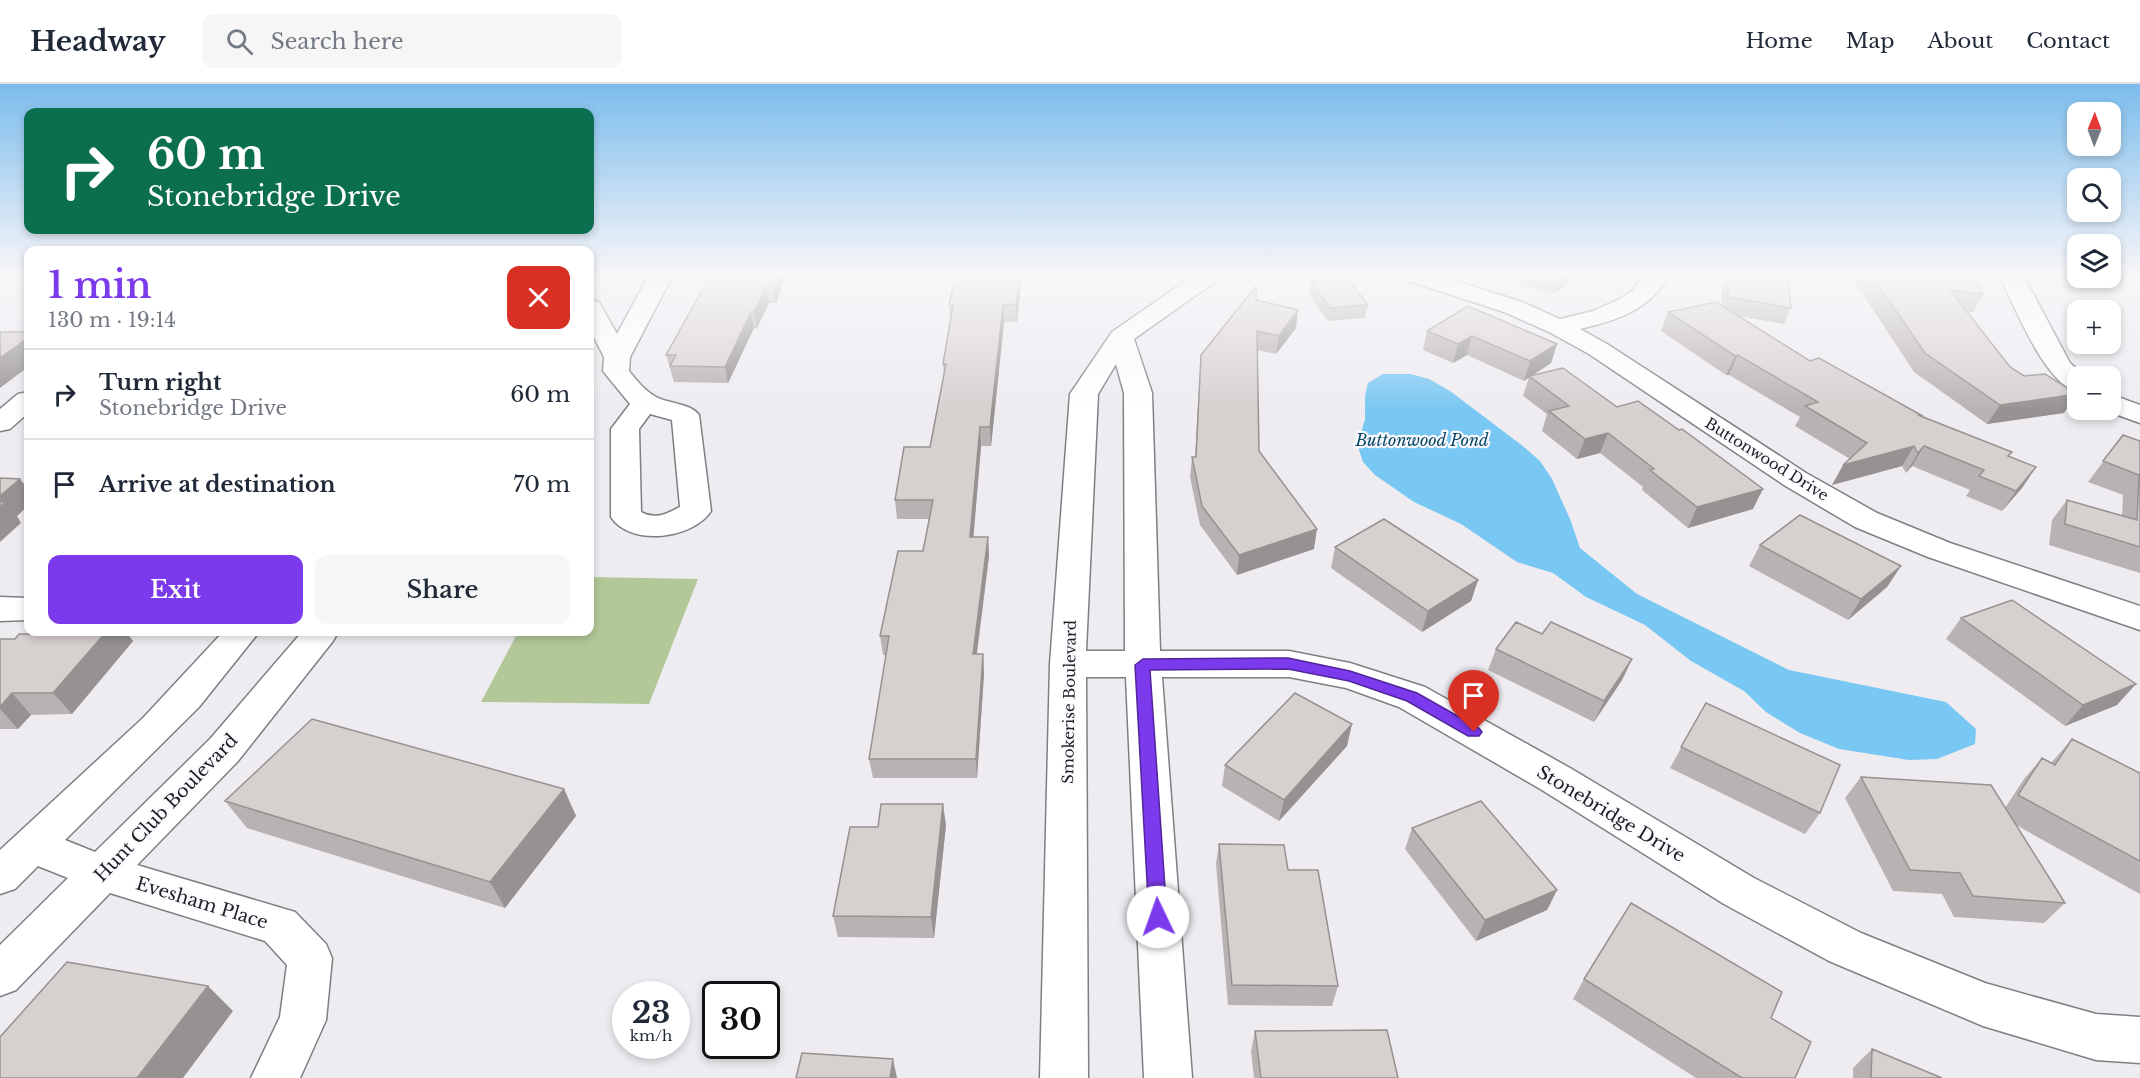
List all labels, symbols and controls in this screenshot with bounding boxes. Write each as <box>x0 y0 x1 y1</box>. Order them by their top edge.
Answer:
search box <box>202 14 622 68</box>
text: Headway <box>30 24 166 59</box>
icon: search <box>223 25 256 58</box>
text: Search here <box>271 28 404 55</box>
text: Home <box>1746 28 1813 54</box>
text: Map <box>1846 28 1894 54</box>
text: About <box>1927 28 1993 54</box>
text: Contact <box>2026 28 2110 54</box>
north arrow <box>2067 102 2121 156</box>
map controls <box>2067 102 2121 420</box>
text: 60 m <box>147 128 265 180</box>
icon: right <box>48 132 126 210</box>
button: search <box>2067 168 2121 222</box>
text: Stonebridge Drive <box>147 180 401 213</box>
button: layers <box>2067 234 2121 288</box>
text: 1 min <box>48 263 152 308</box>
button: close <box>507 266 570 329</box>
button: + <box>2067 300 2121 354</box>
text: 130 m · 19:14 <box>48 308 176 332</box>
button: − <box>2067 366 2121 420</box>
text: Turn right <box>99 369 221 396</box>
icon: right <box>48 378 81 411</box>
text: 60 m <box>510 381 570 408</box>
text: Stonebridge Drive <box>99 396 287 420</box>
street label: Buttonwood Drive <box>1702 413 1832 505</box>
water label: Buttonwood Pond <box>1354 430 1489 450</box>
icon: arrive <box>48 468 81 501</box>
text: Arrive at destination <box>99 471 336 498</box>
text: 70 m <box>513 471 570 498</box>
button: Exit <box>48 555 303 624</box>
button: Share <box>315 555 570 624</box>
street label: Smokerise Boulevard <box>1058 620 1080 784</box>
pin <box>1448 670 1499 732</box>
icon: arrive <box>1457 679 1490 712</box>
street label: Hunt Club Boulevard <box>90 730 242 886</box>
street label: Stonebridge Drive <box>1533 761 1689 867</box>
street label: Evesham Place <box>133 872 271 934</box>
position arrow <box>1126 885 1190 949</box>
speed limit sign: 30 <box>702 981 780 1059</box>
text: 23 <box>632 994 670 1031</box>
text: km/h <box>630 1026 672 1045</box>

